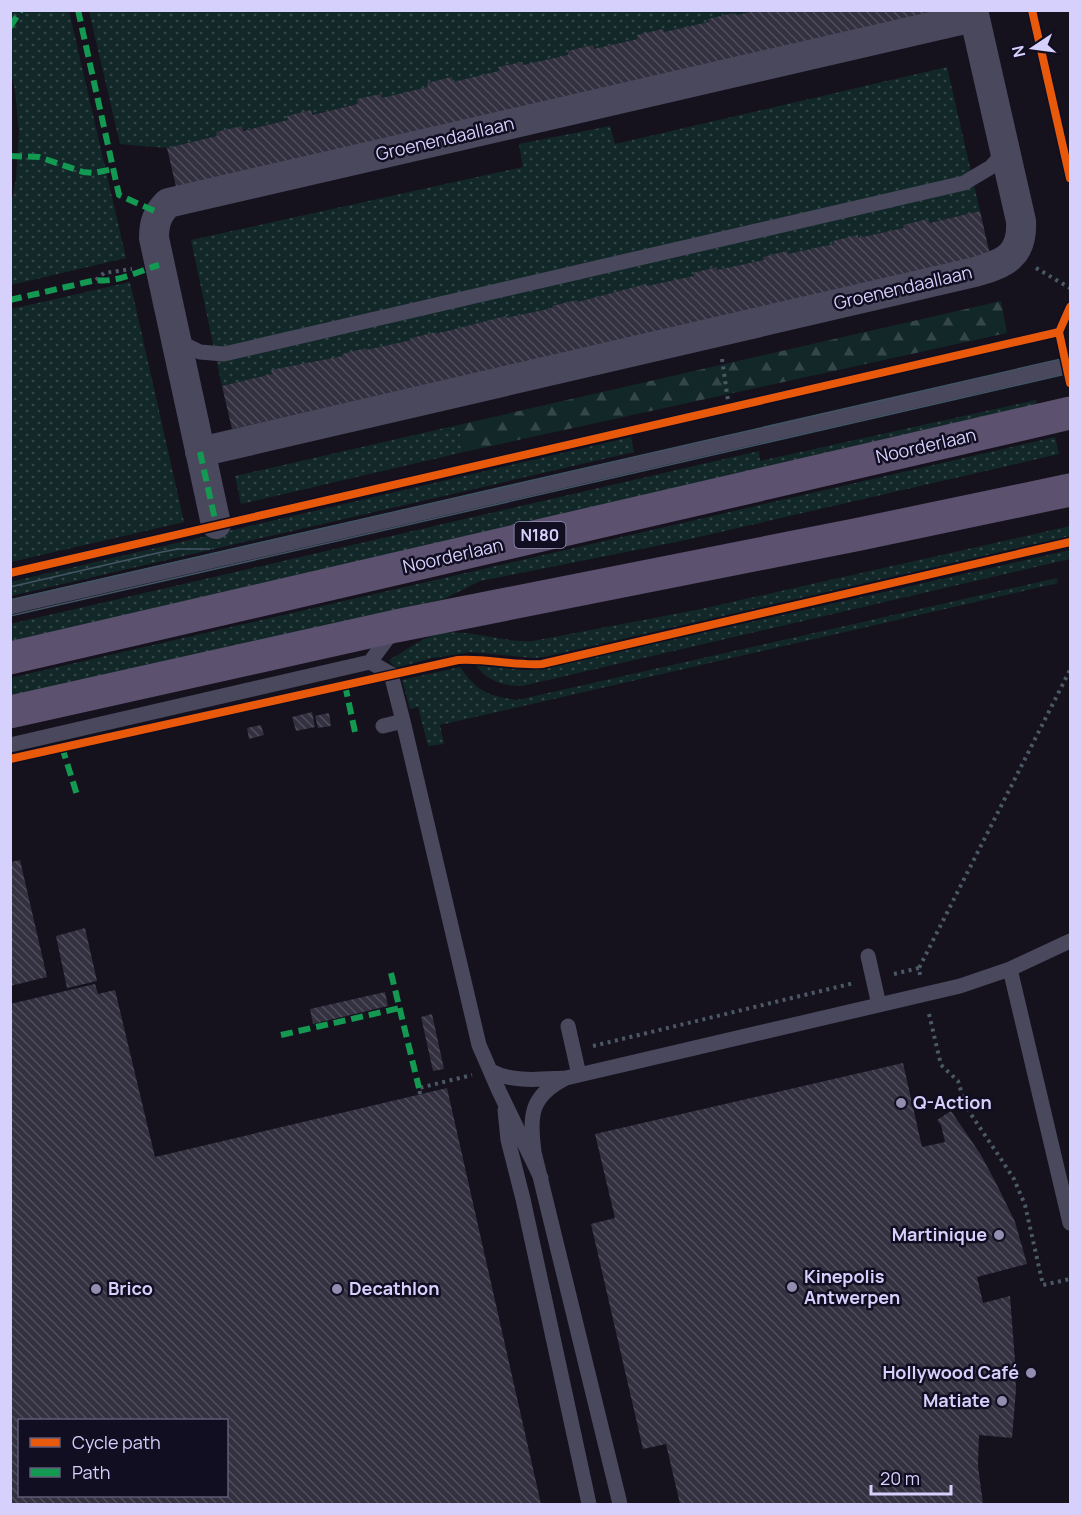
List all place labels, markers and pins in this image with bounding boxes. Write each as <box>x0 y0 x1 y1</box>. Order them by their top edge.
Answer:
place label: Q-Action <box>913 1090 992 1114</box>
marker: Q-Action <box>894 1096 908 1110</box>
place label: Martinique <box>892 1222 987 1246</box>
marker: Martinique <box>992 1228 1006 1242</box>
place label: Kinepolis Antwerpen <box>804 1264 900 1309</box>
place label: Brico <box>108 1276 153 1300</box>
place label: Decathlon <box>349 1276 440 1300</box>
marker: Kinepolis Antwerpen <box>785 1280 799 1294</box>
marker: Brico <box>89 1282 103 1296</box>
marker: Decathlon <box>330 1282 344 1296</box>
place label: Hollywood Café <box>882 1360 1019 1384</box>
marker: Hollywood Café <box>1024 1366 1038 1380</box>
place label: Matiate <box>923 1388 990 1412</box>
marker: Matiate <box>995 1394 1009 1408</box>

